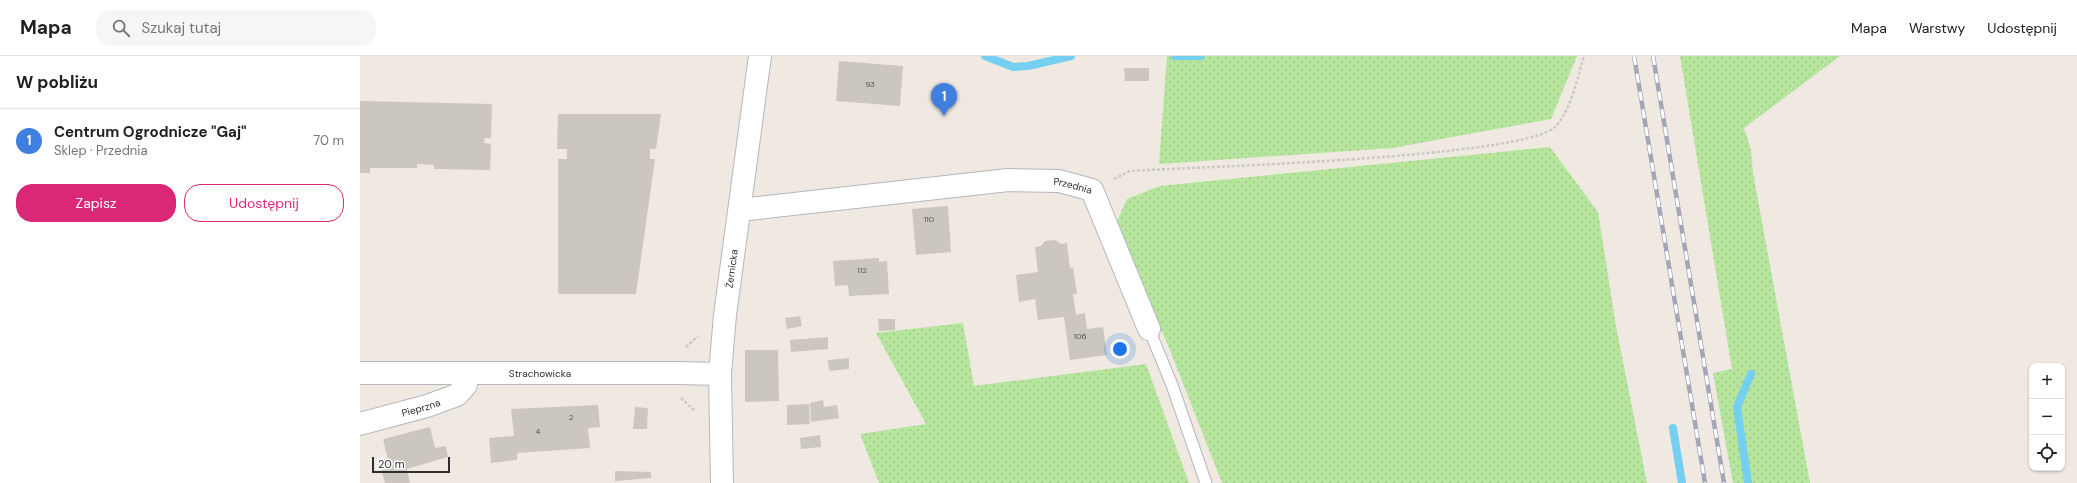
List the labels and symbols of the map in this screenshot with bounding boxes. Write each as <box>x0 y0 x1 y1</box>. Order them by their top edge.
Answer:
house number: 93 <box>865 79 875 89</box>
pin: 1 <box>931 83 957 116</box>
street label: Przednia <box>1053 174 1094 196</box>
house number: 110 <box>924 214 935 224</box>
street label: Żernicka <box>722 248 740 289</box>
house number: 112 <box>857 265 867 275</box>
house number: 106 <box>1074 331 1087 341</box>
your location <box>1110 339 1130 359</box>
street label: Strachowicka <box>509 367 571 380</box>
street label: Pieprzna <box>400 395 442 419</box>
house number: 2 <box>569 412 574 422</box>
house number: 4 <box>536 426 541 436</box>
scale bar <box>372 455 450 474</box>

